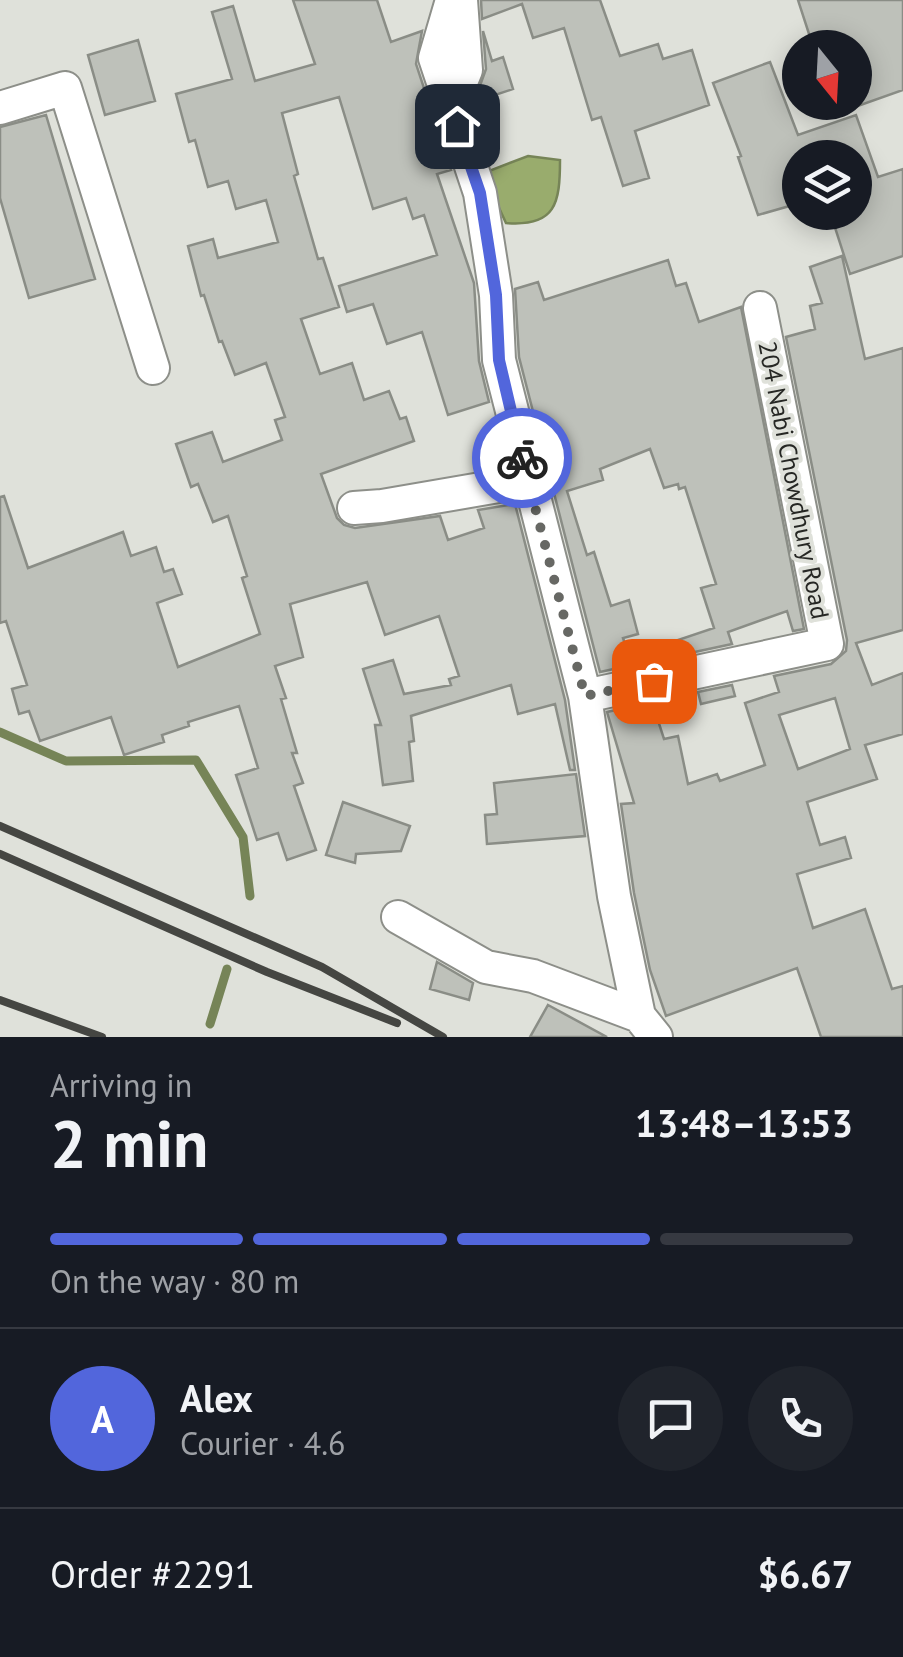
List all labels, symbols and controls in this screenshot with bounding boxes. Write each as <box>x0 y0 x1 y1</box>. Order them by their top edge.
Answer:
north arrow <box>782 30 872 120</box>
map controls <box>782 30 872 230</box>
pin <box>415 84 500 169</box>
icon: home <box>430 99 485 154</box>
button: layers <box>782 140 872 230</box>
street label: 204 Nabi Chowdhury Road <box>751 338 837 622</box>
courier <box>472 408 572 508</box>
icon: bike <box>495 431 550 486</box>
pin <box>612 639 697 724</box>
icon: bag <box>627 654 682 709</box>
text: Arriving in <box>50 1064 192 1106</box>
text: 13:48–13:53 <box>635 1098 853 1147</box>
text: 2 min <box>50 1101 209 1185</box>
text: On the way · 80 m <box>50 1260 299 1302</box>
button: chat <box>618 1366 723 1471</box>
button: phone <box>748 1366 853 1471</box>
text: Alex <box>180 1373 253 1422</box>
text: A <box>91 1394 114 1443</box>
text: Courier · 4.6 <box>180 1422 346 1464</box>
text: Order #2291 <box>50 1549 255 1598</box>
text: $6.67 <box>757 1549 853 1598</box>

